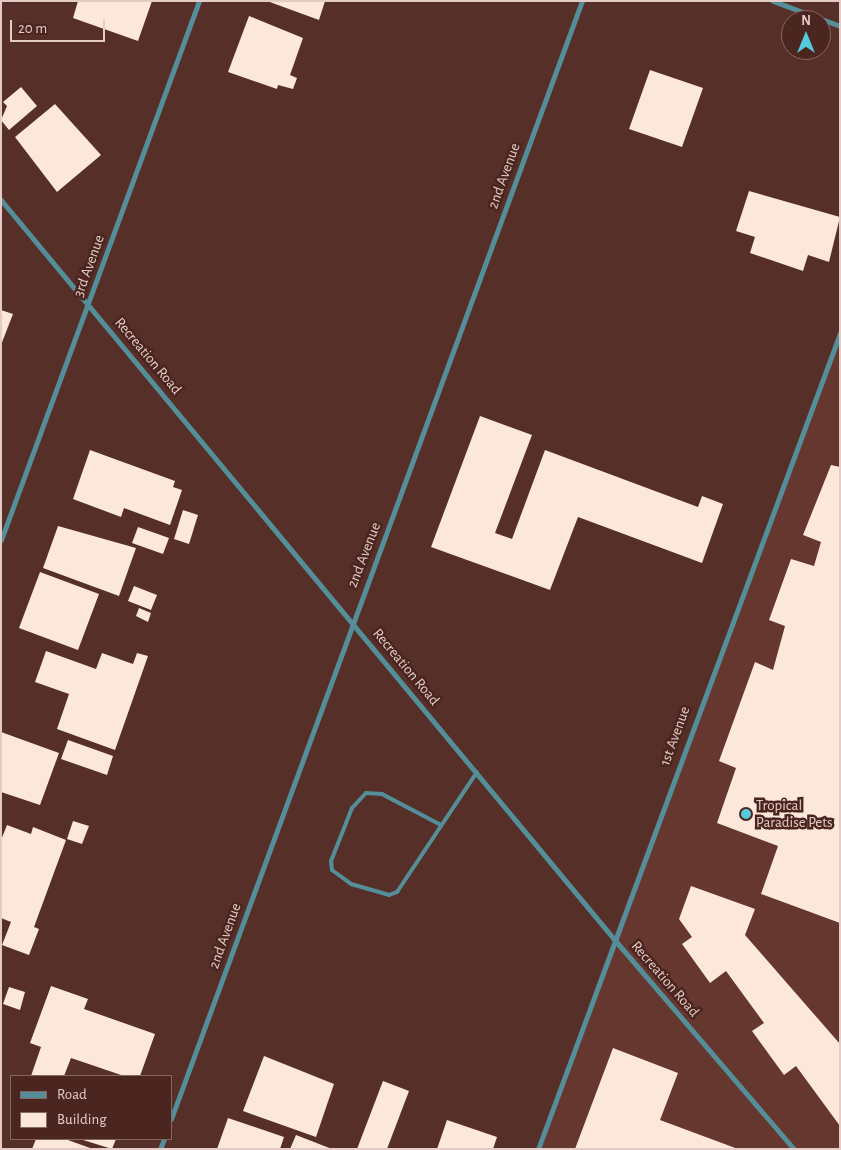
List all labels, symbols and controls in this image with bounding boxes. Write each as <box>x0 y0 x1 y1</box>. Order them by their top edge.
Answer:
scale bar <box>12 10 108 42</box>
north arrow <box>781 10 831 60</box>
text: N <box>801 14 811 28</box>
text: 20 m <box>18 21 47 36</box>
street label: 2nd Avenue <box>484 141 524 211</box>
street label: 3rd Avenue <box>69 232 109 300</box>
street label: Recreation Road <box>111 314 185 398</box>
street label: 2nd Avenue <box>343 520 385 590</box>
street label: Recreation Road <box>369 625 443 709</box>
street label: 1st Avenue <box>656 704 694 768</box>
place label: Tropical Paradise Pets <box>756 796 833 831</box>
marker: Tropical Paradise Pets <box>740 808 752 820</box>
street label: 2nd Avenue <box>205 901 245 971</box>
street label: Recreation Road <box>627 937 703 1021</box>
legend <box>10 1075 172 1140</box>
text: Road <box>57 1087 87 1102</box>
text: Building <box>57 1112 107 1127</box>

